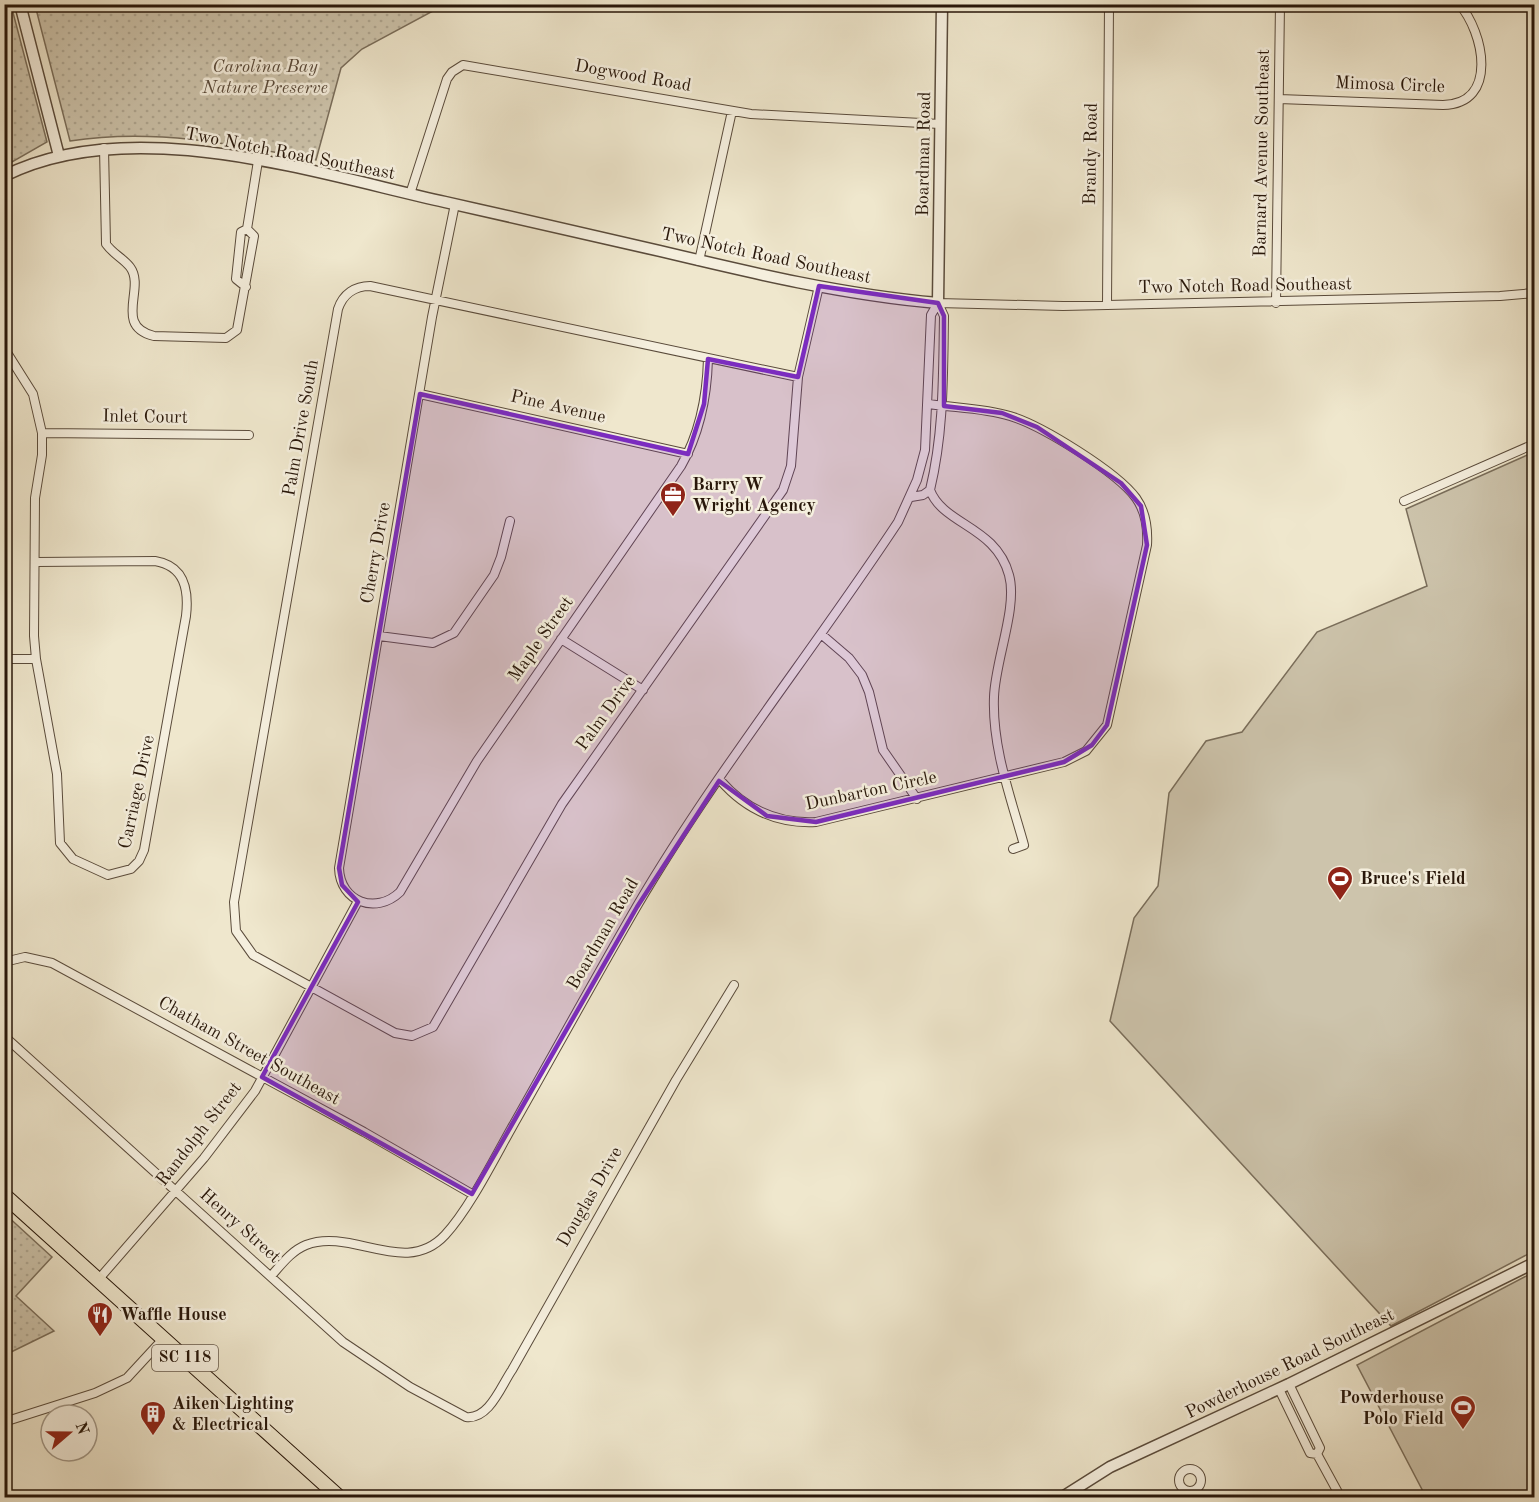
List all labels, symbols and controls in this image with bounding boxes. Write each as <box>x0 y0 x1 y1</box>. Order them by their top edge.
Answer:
street label: Barnard Avenue Southeast <box>1251 49 1273 257</box>
street label: Dogwood Road <box>573 57 693 95</box>
park label: Carolina Bay Nature Preserve <box>201 58 328 97</box>
street label: Mimosa Circle <box>1335 74 1445 96</box>
street label: Boardman Road <box>914 91 934 217</box>
street label: Brandy Road <box>1081 103 1101 205</box>
street label: Two Notch Road Southeast <box>183 125 397 183</box>
street label: Two Notch Road Southeast <box>660 225 872 287</box>
street label: Two Notch Road Southeast <box>1138 275 1352 297</box>
street label: Palm Drive South <box>280 358 322 498</box>
street label: Pine Avenue <box>509 387 607 427</box>
street label: Inlet Court <box>102 407 188 427</box>
place label: Barry W Wright Agency <box>692 476 816 515</box>
office icon: Barry W Wright Agency <box>658 480 688 518</box>
street label: Cherry Drive <box>358 501 394 605</box>
street label: Maple Street <box>505 593 577 685</box>
street label: Palm Drive <box>573 672 639 754</box>
street label: Carriage Drive <box>116 734 158 850</box>
street label: Dunbarton Circle <box>804 768 938 814</box>
sports icon: Bruce's Field <box>1325 864 1355 902</box>
place label: Bruce's Field <box>1360 870 1466 888</box>
street label: Boardman Road <box>564 875 642 993</box>
street label: Chatham Street Southeast <box>155 993 343 1109</box>
street label: Randolph Street <box>153 1079 245 1189</box>
street label: Douglas Drive <box>554 1144 626 1250</box>
street label: Henry Street <box>196 1185 284 1267</box>
restaurant icon: Waffle House <box>85 1300 115 1338</box>
place label: Waffle House <box>120 1306 227 1324</box>
street label: Powderhouse Road Southeast <box>1183 1306 1397 1422</box>
road number: SC 118 <box>152 1345 218 1371</box>
place label: Powderhouse Polo Field <box>1339 1389 1444 1428</box>
sports icon: Powderhouse Polo Field <box>1448 1393 1478 1431</box>
place label: Aiken Lighting & Electrical <box>172 1395 294 1434</box>
building icon: Aiken Lighting & Electrical <box>138 1399 168 1437</box>
north arrow <box>39 1403 99 1463</box>
text: N <box>72 1420 91 1438</box>

